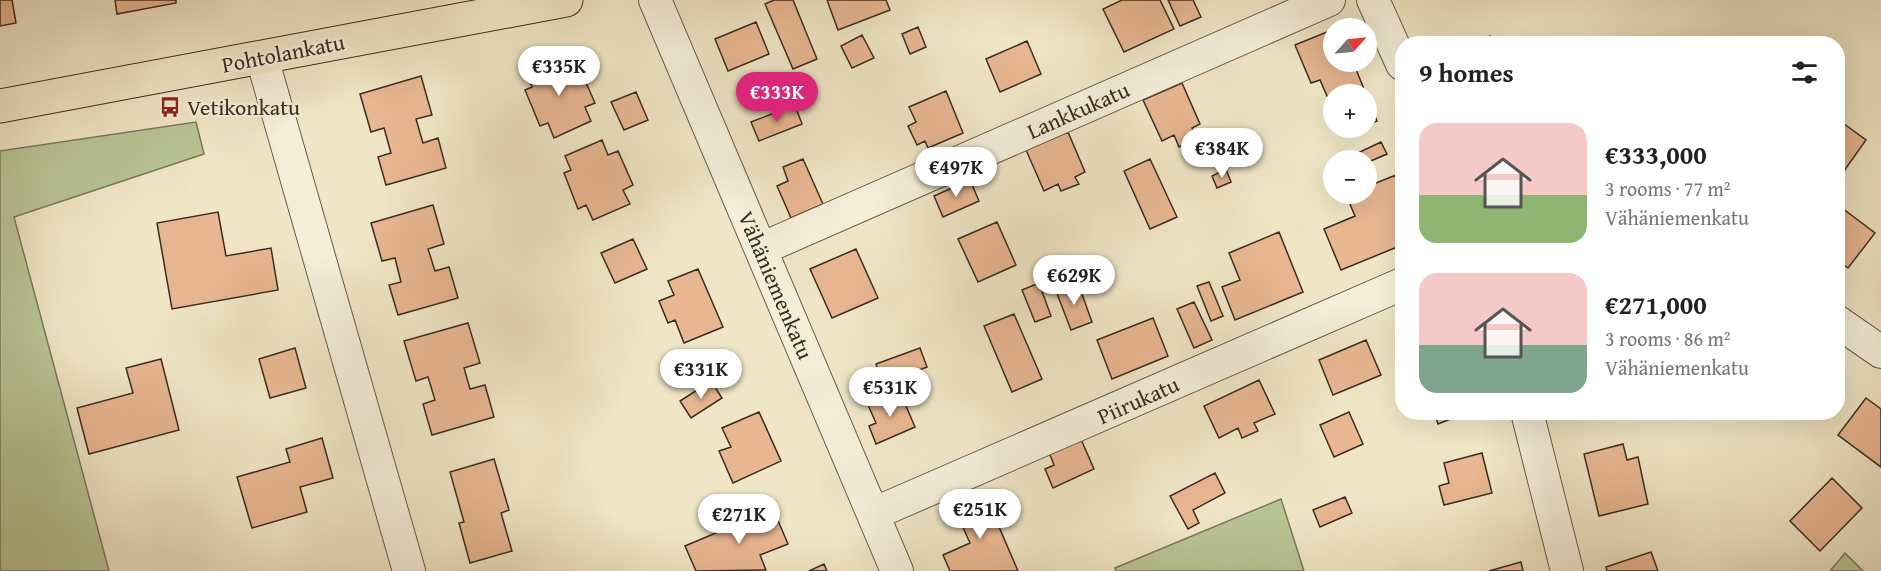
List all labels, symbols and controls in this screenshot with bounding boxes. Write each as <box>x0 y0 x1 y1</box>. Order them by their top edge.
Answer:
north arrow <box>1323 18 1377 72</box>
map controls <box>1323 18 1377 204</box>
street label: Pohtolankatu <box>219 25 347 81</box>
pin: €335K <box>517 46 601 97</box>
text: €335K <box>532 51 586 80</box>
text: 9 homes <box>1419 53 1514 92</box>
icon: filters <box>1788 56 1821 89</box>
pin: €333K <box>735 72 819 123</box>
street label: Lankkukatu <box>1022 73 1134 147</box>
text: €333K <box>750 77 804 106</box>
button: + <box>1323 84 1377 138</box>
place label: Vetikonkatu <box>187 91 300 123</box>
bus stop icon: Vetikonkatu <box>158 95 182 119</box>
pin: €384K <box>1180 128 1264 179</box>
text: €384K <box>1195 133 1249 162</box>
text: €333,000 <box>1605 135 1707 174</box>
pin: €497K <box>914 147 998 198</box>
icon: home <box>1467 147 1539 219</box>
button: − <box>1323 150 1377 204</box>
text: €497K <box>929 152 983 181</box>
text: 3 rooms · 77 m² <box>1605 174 1731 203</box>
text: Vähäniemenkatu <box>1605 203 1749 232</box>
street label: Vähäniemenkatu <box>730 206 822 364</box>
pin: €629K <box>1032 255 1116 306</box>
text: €629K <box>1047 260 1101 289</box>
text: €271,000 <box>1605 285 1707 324</box>
icon: home <box>1467 297 1539 369</box>
text: 3 rooms · 86 m² <box>1605 324 1731 353</box>
pin: €331K <box>659 349 743 400</box>
text: Vähäniemenkatu <box>1605 353 1749 382</box>
text: €331K <box>674 354 728 383</box>
pin: €531K <box>848 367 932 418</box>
street label: Piirukatu <box>1092 368 1184 432</box>
text: €531K <box>863 372 917 401</box>
pin: €251K <box>938 489 1022 540</box>
pin: €271K <box>697 494 781 545</box>
text: €251K <box>953 494 1007 523</box>
text: €271K <box>712 499 766 528</box>

